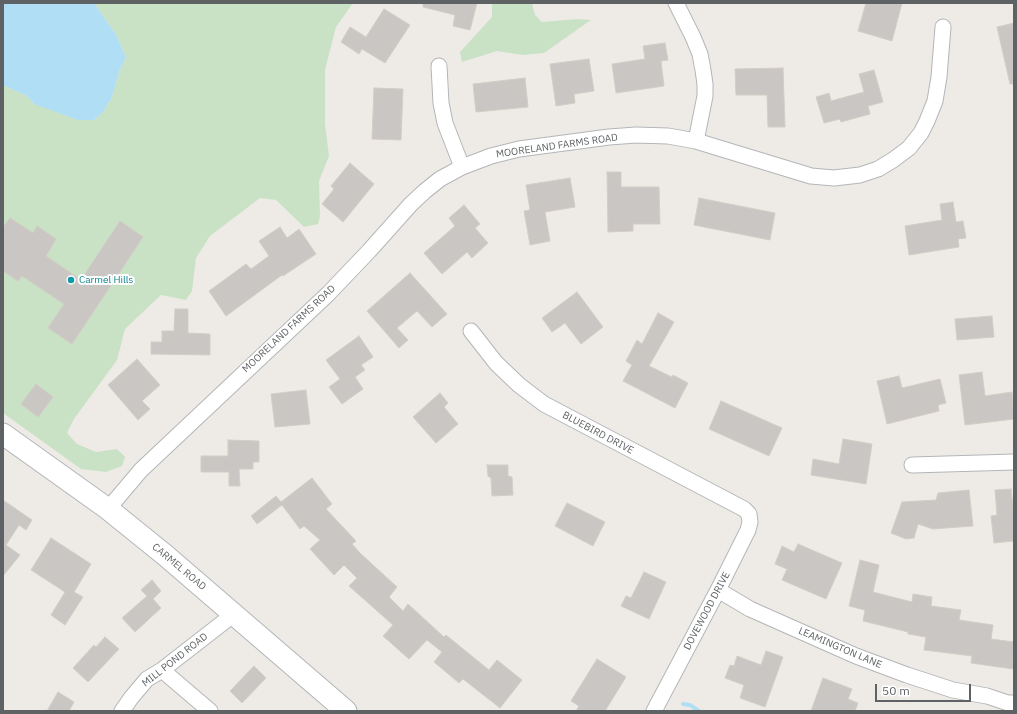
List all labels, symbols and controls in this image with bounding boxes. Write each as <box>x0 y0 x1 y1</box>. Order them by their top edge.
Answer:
street label: MOORELAND FARMS ROAD <box>495 132 619 160</box>
place label: Carmel Hills <box>79 274 133 286</box>
marker: Carmel Hills <box>66 275 76 285</box>
street label: MOORELAND FARMS ROAD <box>240 283 338 375</box>
street label: BLUEBIRD DRIVE <box>560 409 636 457</box>
street label: CARMEL ROAD <box>150 541 208 593</box>
street label: DOVEWOOD DRIVE <box>681 570 733 652</box>
street label: LEAMINGTON LANE <box>796 625 884 671</box>
street label: MILL POND ROAD <box>140 631 210 689</box>
scale bar <box>877 676 973 702</box>
text: 50 m <box>882 683 910 698</box>

